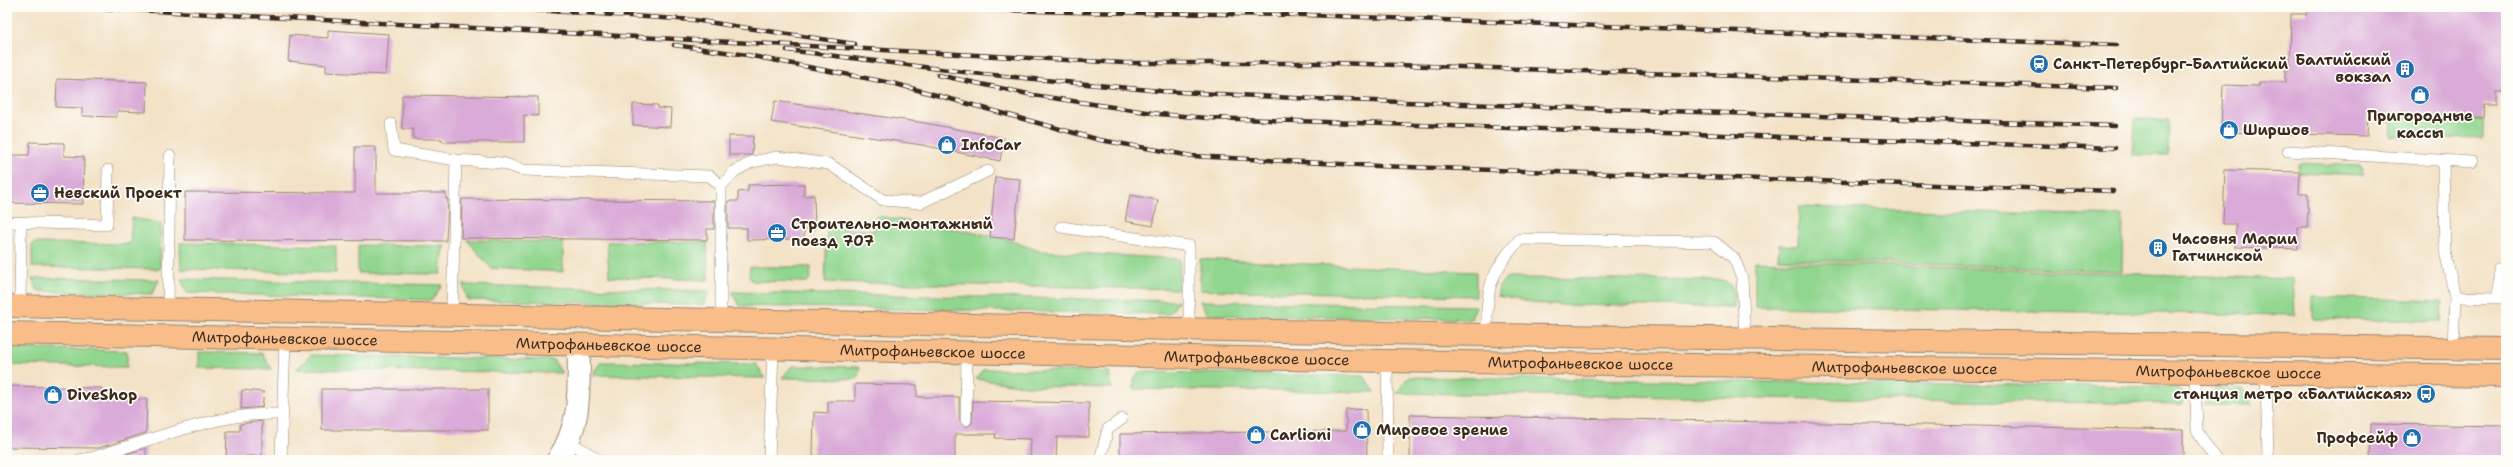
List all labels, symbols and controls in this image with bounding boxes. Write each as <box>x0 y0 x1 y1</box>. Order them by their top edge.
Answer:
place label: Балтийский вокзал <box>2295 50 2392 87</box>
station icon: Санкт-Петербург-Балтийский <box>2028 53 2050 75</box>
place label: Санкт-Петербург-Балтийский <box>2053 54 2289 74</box>
building icon: Балтийский вокзал <box>2394 58 2416 80</box>
shop icon: Пригородные кассы <box>2409 84 2431 106</box>
place label: Пригородные кассы <box>2367 106 2473 143</box>
shop icon: Ширшов <box>2218 119 2240 141</box>
place label: Ширшов <box>2243 120 2309 140</box>
shop icon: InfoCar <box>936 134 958 156</box>
place label: InfoCar <box>961 135 1021 155</box>
office icon: Невский Проект <box>29 182 51 204</box>
place label: Невский Проект <box>54 183 182 203</box>
place label: Строительно-монтажный поезд 707 <box>791 214 994 251</box>
office icon: Строительно-монтажный поезд 707 <box>766 222 788 244</box>
place label: Часовня Марии Гатчинской <box>2172 229 2298 266</box>
building icon: Часовня Марии Гатчинской <box>2147 237 2169 259</box>
street label: Митрофаньевское шоссе <box>192 327 378 351</box>
street label: Митрофаньевское шоссе <box>516 333 702 357</box>
street label: Митрофаньевское шоссе <box>840 340 1026 364</box>
street label: Митрофаньевское шоссе <box>1164 346 1350 370</box>
street label: Митрофаньевское шоссе <box>1488 352 1674 375</box>
street label: Митрофаньевское шоссе <box>1812 357 1998 379</box>
street label: Митрофаньевское шоссе <box>2136 361 2322 384</box>
bus stop icon: станция метро «Балтийская» <box>2415 383 2437 405</box>
shop icon: DiveShop <box>42 384 64 406</box>
place label: станция метро «Балтийская» <box>2173 384 2412 404</box>
place label: DiveShop <box>67 385 137 405</box>
shop icon: Мировое зрение <box>1351 419 1373 441</box>
place label: Мировое зрение <box>1376 420 1508 440</box>
shop icon: Carlioni <box>1245 424 1267 446</box>
place label: Carlioni <box>1270 425 1331 445</box>
shop icon: Профсейф <box>2401 427 2423 449</box>
place label: Профсейф <box>2316 428 2399 448</box>

